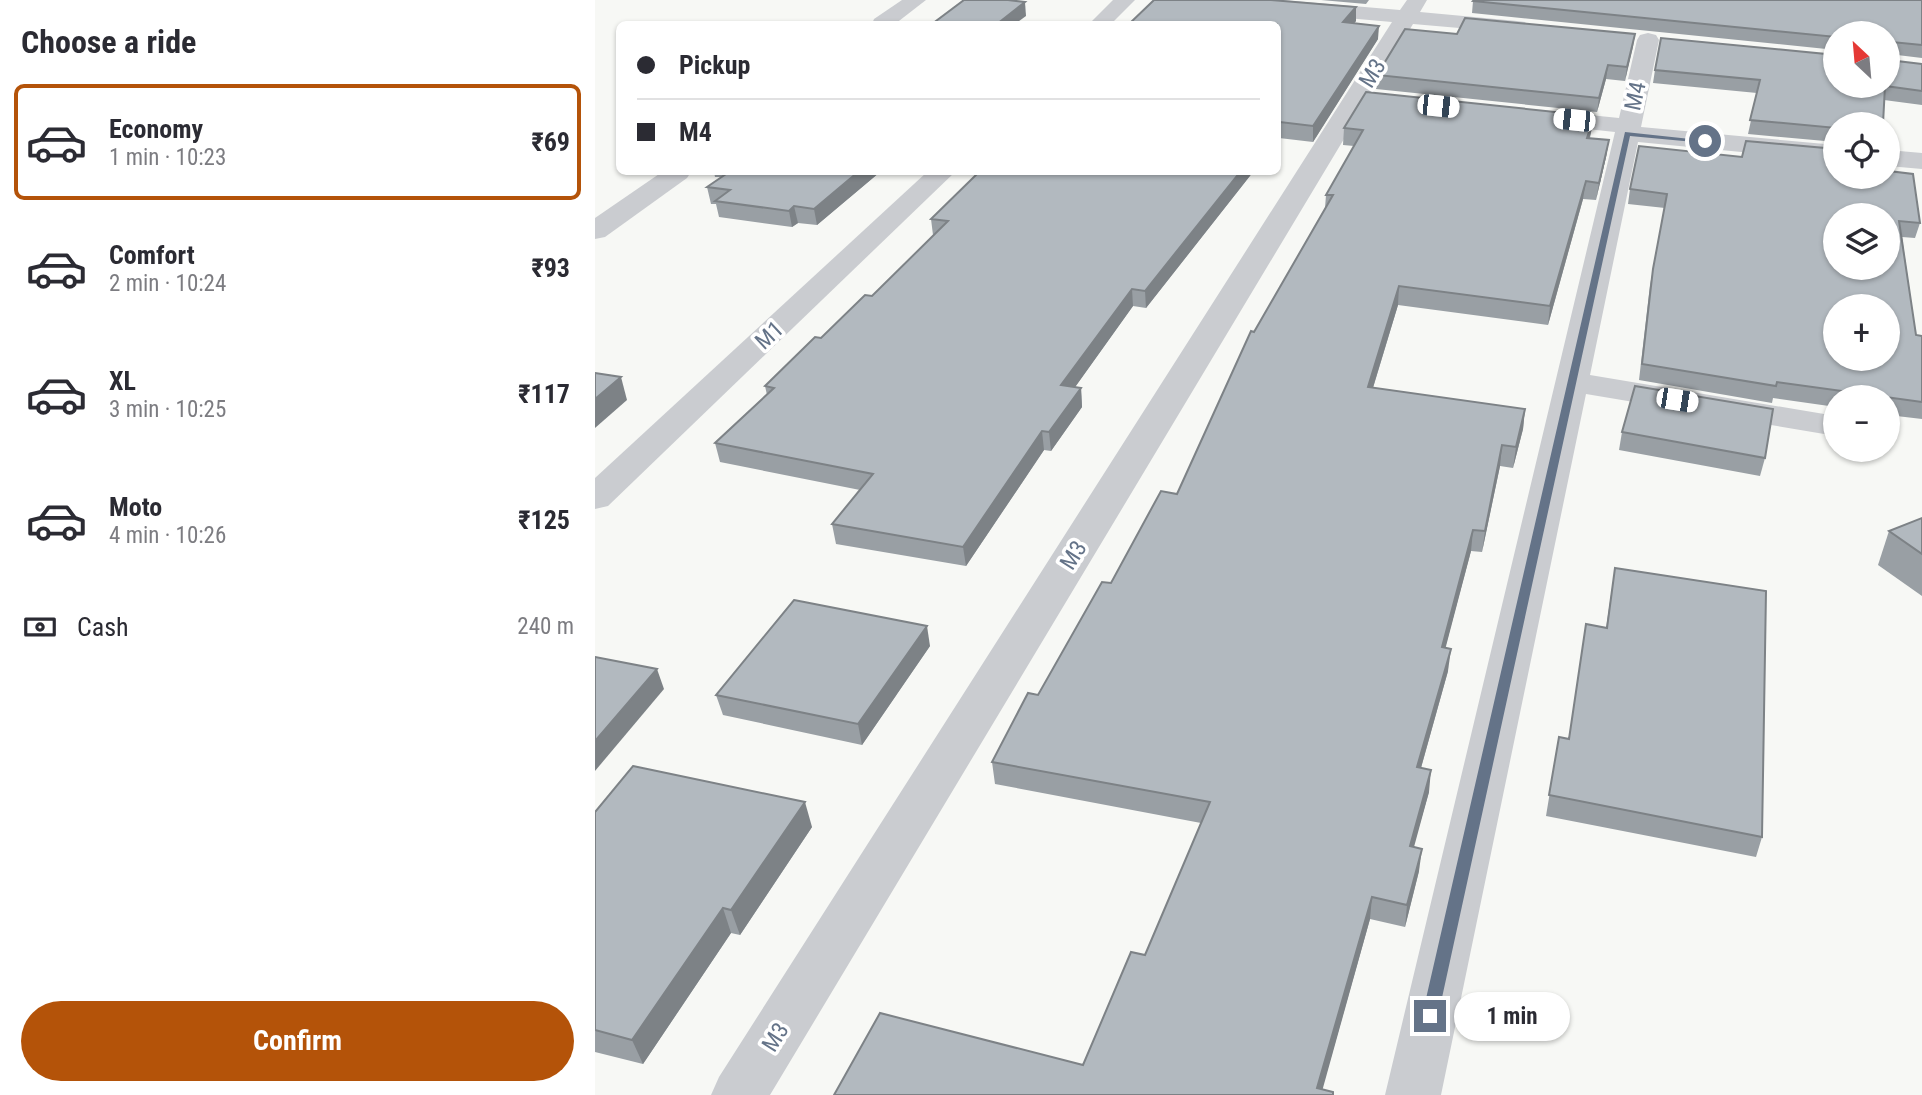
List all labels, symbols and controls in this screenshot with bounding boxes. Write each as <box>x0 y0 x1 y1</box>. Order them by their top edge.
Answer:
north arrow <box>1823 21 1901 98</box>
map controls <box>1823 21 1900 462</box>
text: Choose a ride <box>21 23 196 61</box>
text: Pickup <box>679 50 750 80</box>
street label: M3 <box>1353 54 1391 93</box>
street label: M4 <box>1619 79 1652 113</box>
car <box>1417 93 1460 119</box>
car <box>1553 107 1596 133</box>
icon: car <box>25 111 88 174</box>
button: locate <box>1823 112 1900 189</box>
text: Economy <box>109 114 203 144</box>
text: M4 <box>679 117 712 147</box>
route start <box>1689 125 1721 157</box>
text: ₹69 <box>531 127 570 157</box>
text: 1 min · 10:23 <box>109 144 226 171</box>
button: layers <box>1823 203 1900 280</box>
icon: car <box>25 237 88 300</box>
text: Comfort <box>109 240 195 270</box>
text: ₹93 <box>531 253 570 283</box>
text: 2 min · 10:24 <box>109 270 226 297</box>
button: + <box>1823 294 1900 371</box>
street label: M1 <box>750 316 789 355</box>
icon: car <box>25 363 88 426</box>
text: XL <box>109 366 136 396</box>
text: ₹117 <box>518 379 570 409</box>
button: − <box>1823 385 1900 462</box>
car <box>1655 386 1700 414</box>
text: 3 min · 10:25 <box>109 396 226 423</box>
icon: car <box>25 489 88 552</box>
text: Moto <box>109 492 162 522</box>
text: ₹125 <box>518 505 570 535</box>
text: 4 min · 10:26 <box>109 522 226 549</box>
street label: M3 <box>1054 536 1092 575</box>
icon: cash <box>21 608 59 646</box>
text: Cash <box>77 612 129 642</box>
text: 240 m <box>517 613 574 640</box>
callout: 1 min <box>1455 992 1570 1040</box>
route end <box>1414 1000 1446 1032</box>
button: Confirm <box>21 1001 574 1081</box>
text: 1 min <box>1486 1003 1538 1030</box>
street label: M3 <box>756 1018 794 1057</box>

